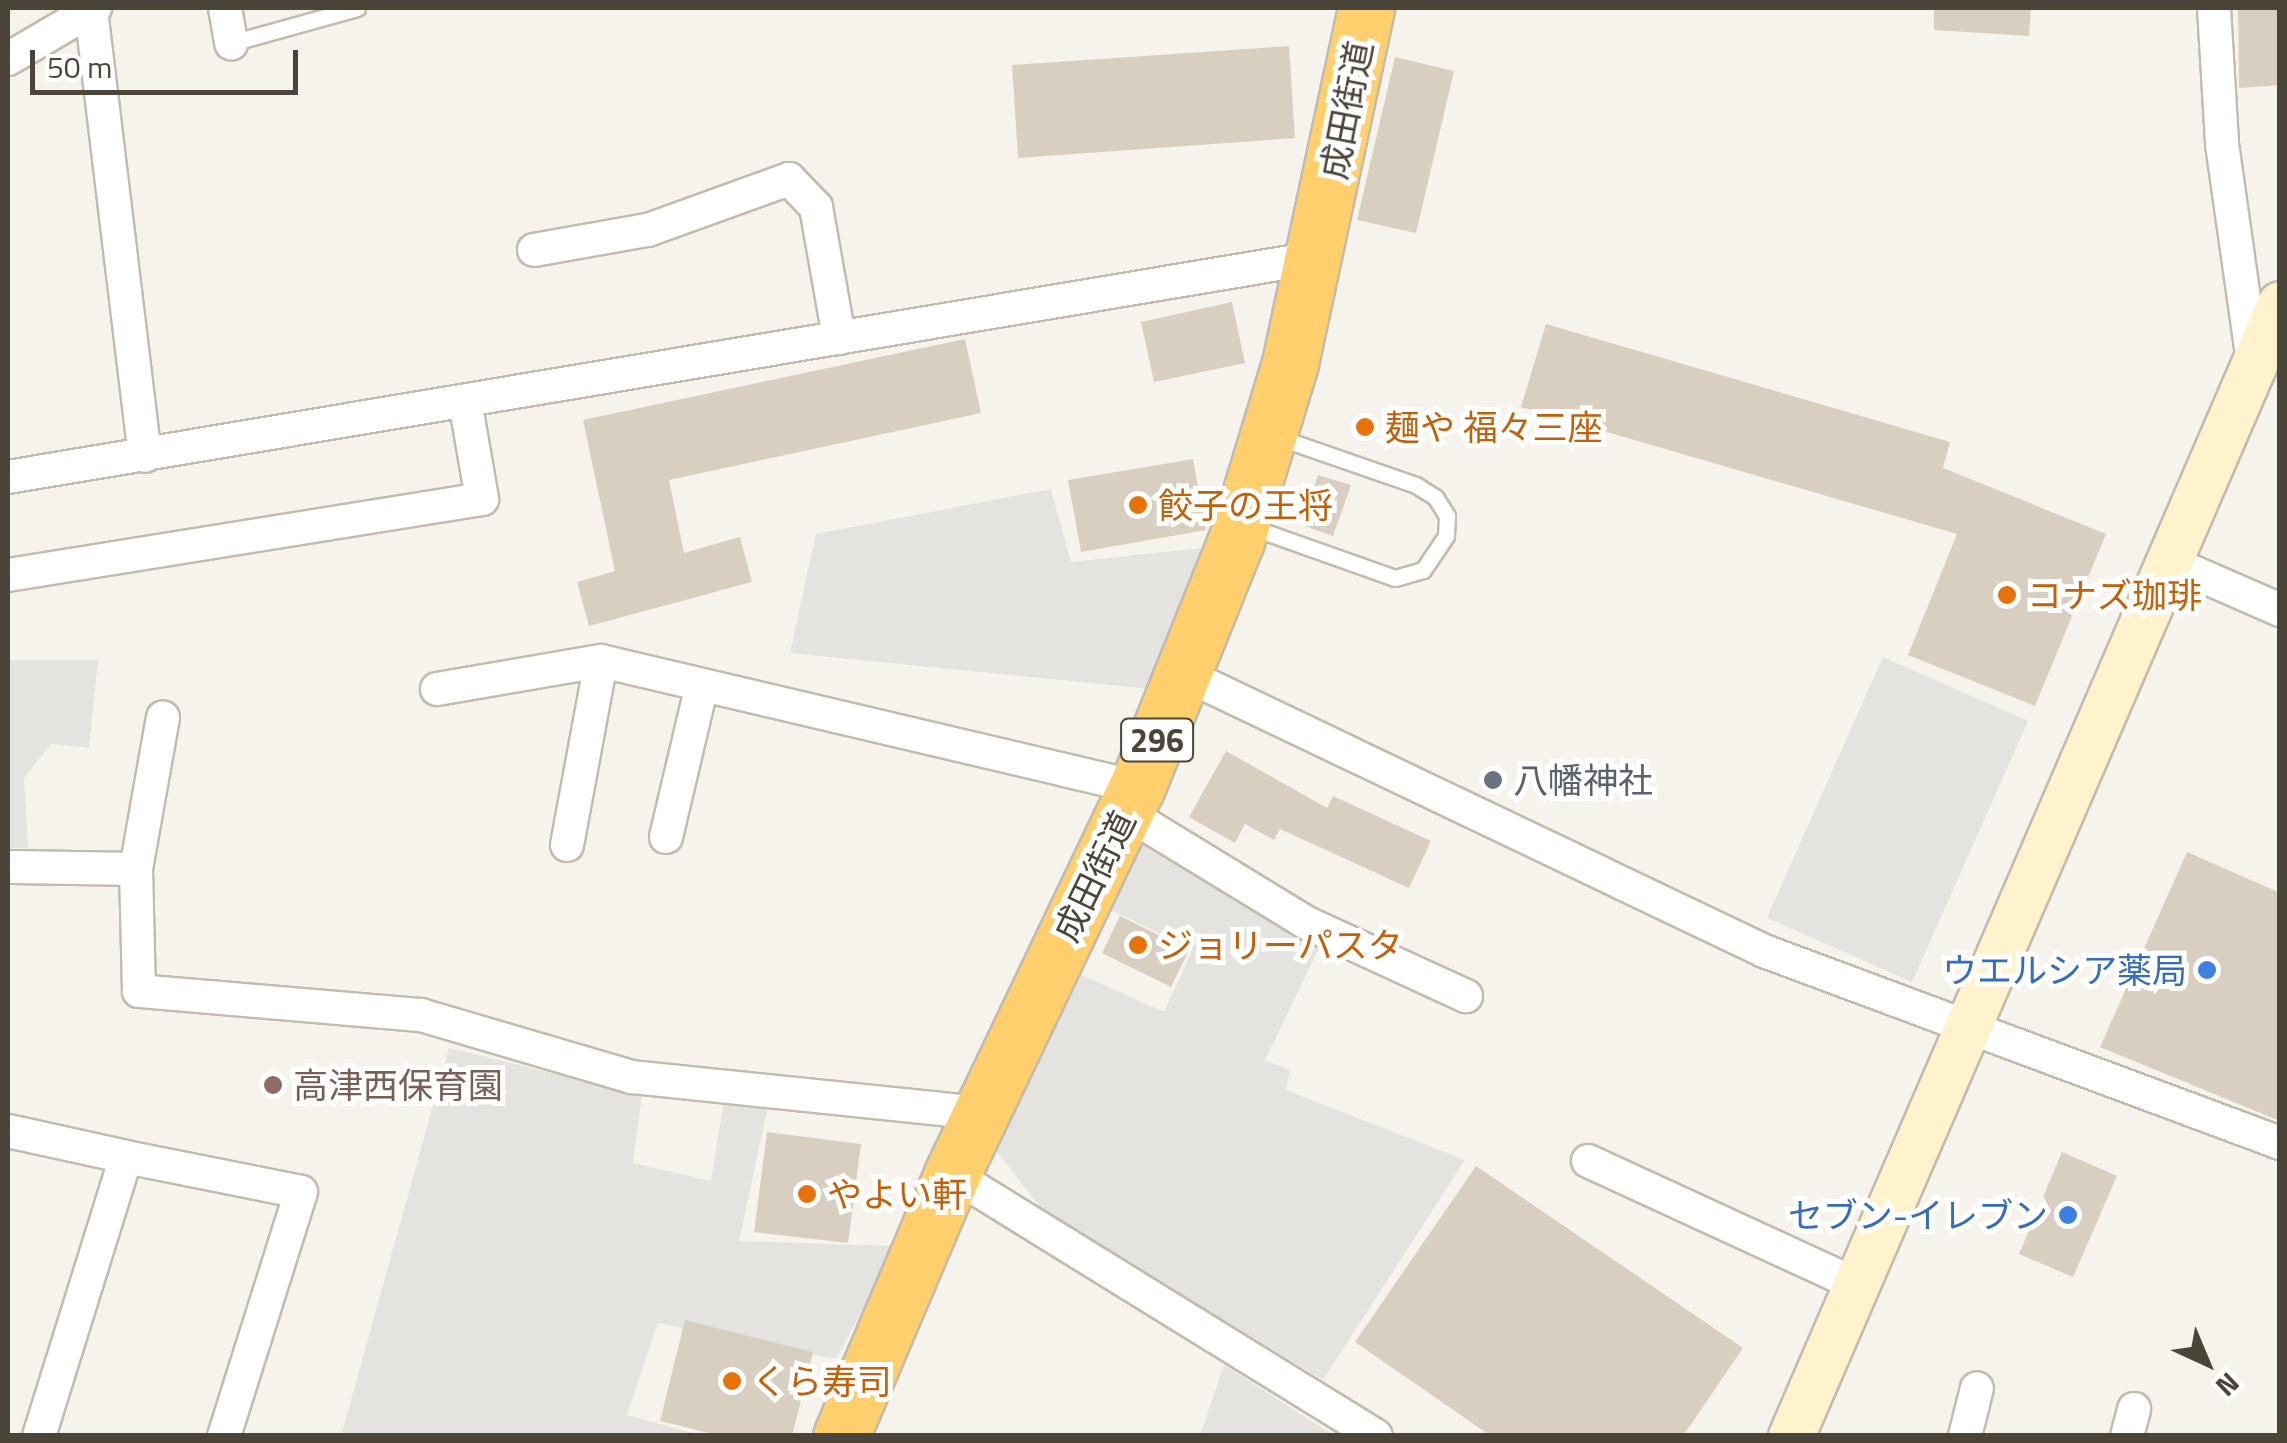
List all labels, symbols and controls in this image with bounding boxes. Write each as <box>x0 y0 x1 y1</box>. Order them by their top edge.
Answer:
scale bar <box>35 30 302 92</box>
street label: 成田街道 <box>1312 37 1380 183</box>
text: 50 m <box>47 44 112 90</box>
place label: 麺や 福々三座 <box>1385 406 1603 448</box>
marker: 麺や 福々三座 <box>1354 416 1376 438</box>
place label: 餃子の王将 <box>1158 484 1333 526</box>
marker: 餃子の王将 <box>1127 494 1149 516</box>
place label: コナズ珈琲 <box>2027 574 2202 616</box>
marker: コナズ珈琲 <box>1996 584 2018 606</box>
road number: 296 <box>1120 713 1194 767</box>
place label: 八幡神社 <box>1513 759 1653 801</box>
marker: 八幡神社 <box>1482 769 1504 791</box>
street label: 成田街道 <box>1044 804 1144 948</box>
place label: ジョリーパスタ <box>1158 924 1403 966</box>
marker: ジョリーパスタ <box>1127 934 1149 956</box>
place label: ウエルシア薬局 <box>1942 949 2187 991</box>
marker: ウエルシア薬局 <box>2196 959 2218 981</box>
place label: 高津西保育園 <box>293 1064 503 1106</box>
marker: 高津西保育園 <box>262 1074 284 1096</box>
place label: やよい軒 <box>827 1173 967 1215</box>
marker: やよい軒 <box>796 1183 818 1205</box>
place label: セブン-イレブン <box>1788 1194 2048 1236</box>
marker: セブン-イレブン <box>2057 1204 2079 1226</box>
north arrow <box>2157 1313 2257 1413</box>
place label: くら寿司 <box>752 1360 892 1402</box>
text: N <box>2206 1363 2250 1407</box>
marker: くら寿司 <box>721 1370 743 1392</box>

